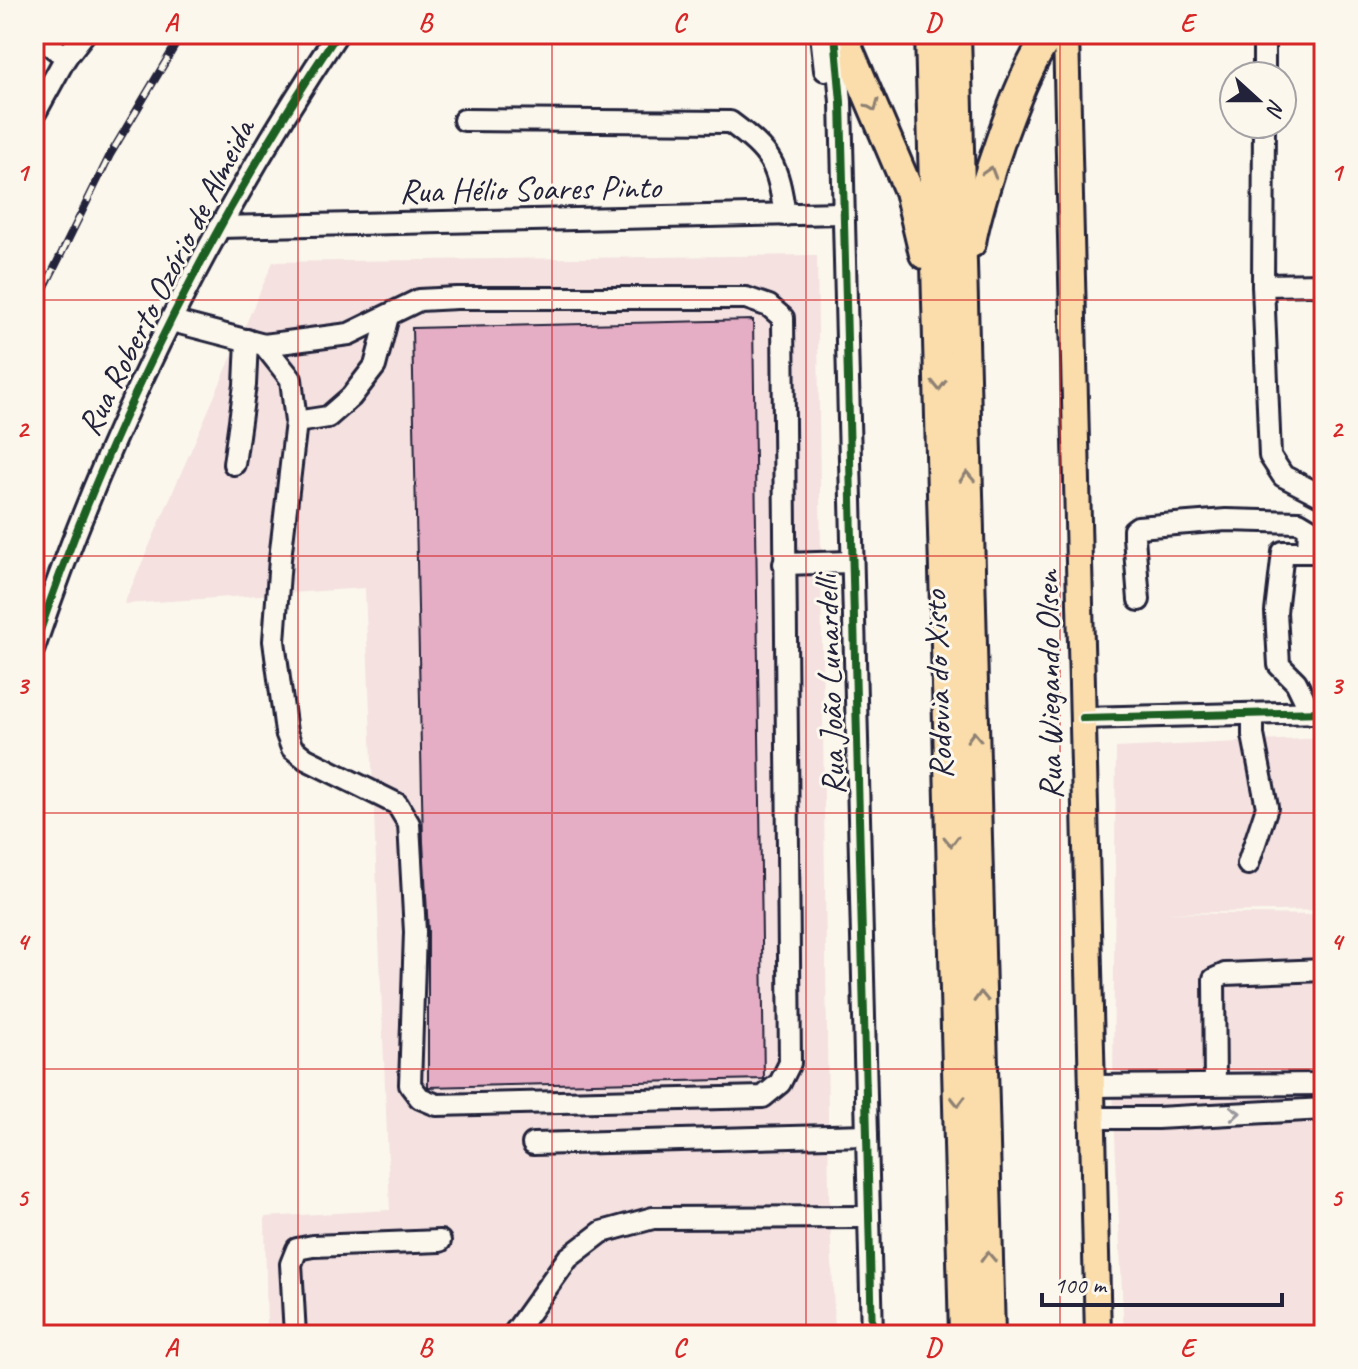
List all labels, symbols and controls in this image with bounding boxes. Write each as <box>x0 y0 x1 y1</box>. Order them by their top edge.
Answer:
text: A <box>164 6 179 39</box>
text: B <box>418 6 434 39</box>
text: C <box>673 6 689 39</box>
text: D <box>925 6 943 39</box>
text: E <box>1180 6 1198 39</box>
north arrow <box>1218 60 1298 140</box>
text: N <box>1259 95 1291 121</box>
one-way arrow <box>863 97 879 112</box>
street label: Rua Roberto Ozório de Almeida <box>67 109 265 442</box>
text: 1 <box>16 156 31 189</box>
text: 1 <box>1330 156 1345 189</box>
street label: Rua Hélio Soares Pinto <box>399 165 663 212</box>
one-way arrow <box>981 166 997 180</box>
one-way arrow <box>931 379 948 392</box>
text: 2 <box>16 412 30 445</box>
text: 2 <box>1330 412 1344 445</box>
one-way arrow <box>959 470 976 483</box>
street label: Rua Wiegando Olsen <box>1025 568 1072 800</box>
street label: Rua João Lunardelli <box>804 571 855 796</box>
street label: Rodovia do Xisto <box>913 588 962 780</box>
text: 3 <box>16 669 30 702</box>
text: 3 <box>1330 669 1344 702</box>
one-way arrow <box>965 730 983 743</box>
one-way arrow <box>943 835 960 848</box>
text: 4 <box>16 925 31 958</box>
text: 4 <box>1330 925 1345 958</box>
one-way arrow <box>972 990 990 1003</box>
one-way arrow <box>949 1095 967 1108</box>
one-way arrow <box>1229 1105 1242 1122</box>
text: 5 <box>16 1181 30 1214</box>
text: 5 <box>1330 1181 1344 1214</box>
one-way arrow <box>979 1250 996 1263</box>
scale bar <box>1042 1257 1282 1307</box>
text: 100 m <box>1054 1270 1108 1300</box>
text: A <box>164 1331 179 1364</box>
text: B <box>418 1331 434 1364</box>
text: C <box>673 1331 689 1364</box>
text: D <box>925 1331 943 1364</box>
text: E <box>1180 1331 1198 1364</box>

